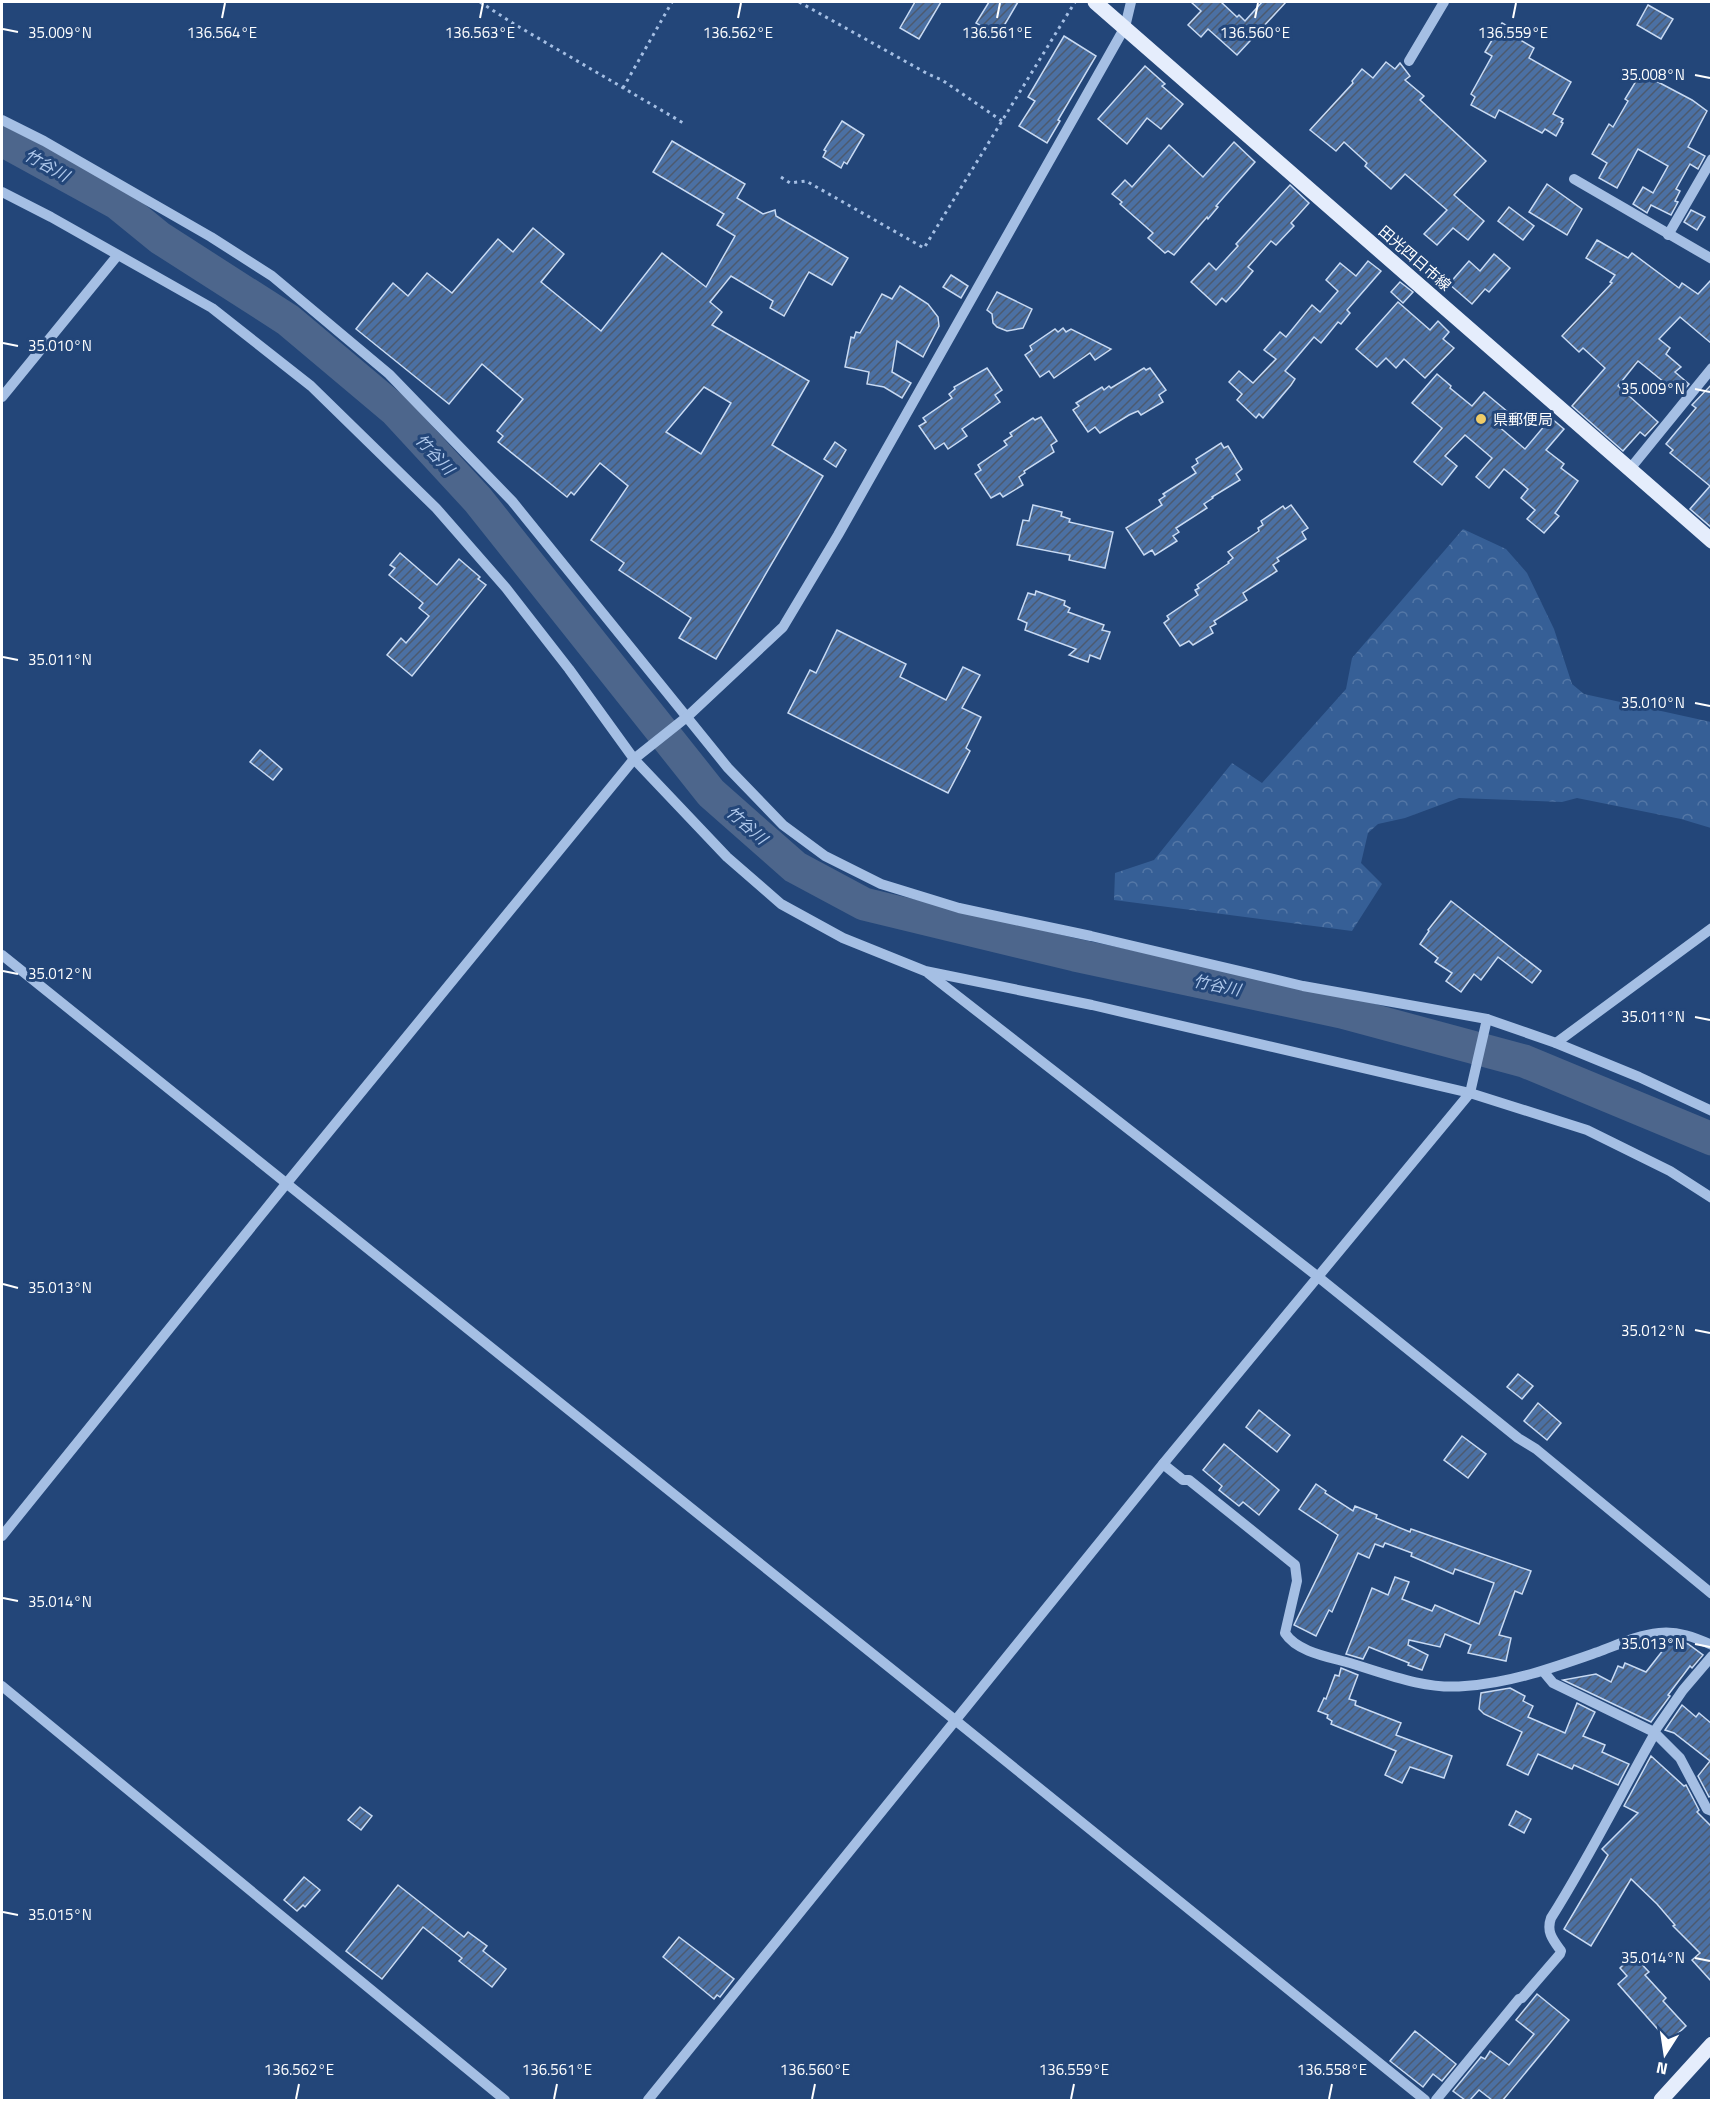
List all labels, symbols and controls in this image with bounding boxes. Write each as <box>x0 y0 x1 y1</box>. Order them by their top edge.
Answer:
text: 35.009°N <box>28 21 92 44</box>
text: 136.564°E <box>187 21 257 44</box>
text: 136.563°E <box>445 21 515 44</box>
text: 136.562°E <box>703 21 773 44</box>
text: 136.561°E <box>962 21 1032 44</box>
text: 136.560°E <box>1220 21 1290 44</box>
text: 136.559°E <box>1478 21 1548 44</box>
text: 35.008°N <box>1621 63 1685 86</box>
water label: 竹谷川 <box>20 143 76 188</box>
street label: 田光四日市線 <box>1373 220 1457 296</box>
text: 35.010°N <box>28 334 92 357</box>
text: 35.009°N <box>1621 377 1685 400</box>
place label: 県郵便局 <box>1493 408 1553 431</box>
marker: 県郵便局 <box>1474 412 1488 426</box>
water label: 竹谷川 <box>410 428 462 481</box>
text: 35.011°N <box>28 648 92 671</box>
text: 35.010°N <box>1621 691 1685 714</box>
water label: 竹谷川 <box>721 800 774 851</box>
text: 35.012°N <box>28 962 92 985</box>
water label: 竹谷川 <box>1191 968 1245 1002</box>
text: 35.011°N <box>1621 1005 1685 1028</box>
text: 35.013°N <box>28 1276 92 1299</box>
text: 35.012°N <box>1621 1319 1685 1342</box>
text: 35.014°N <box>28 1590 92 1613</box>
text: 35.013°N <box>1621 1632 1685 1655</box>
text: 35.015°N <box>28 1903 92 1926</box>
text: 35.014°N <box>1621 1946 1685 1969</box>
north arrow <box>1635 2024 1695 2084</box>
text: N <box>1654 2056 1670 2082</box>
text: 136.562°E <box>264 2058 334 2081</box>
text: 136.561°E <box>522 2058 592 2081</box>
text: 136.560°E <box>780 2058 850 2081</box>
text: 136.559°E <box>1039 2058 1109 2081</box>
text: 136.558°E <box>1297 2058 1367 2081</box>

